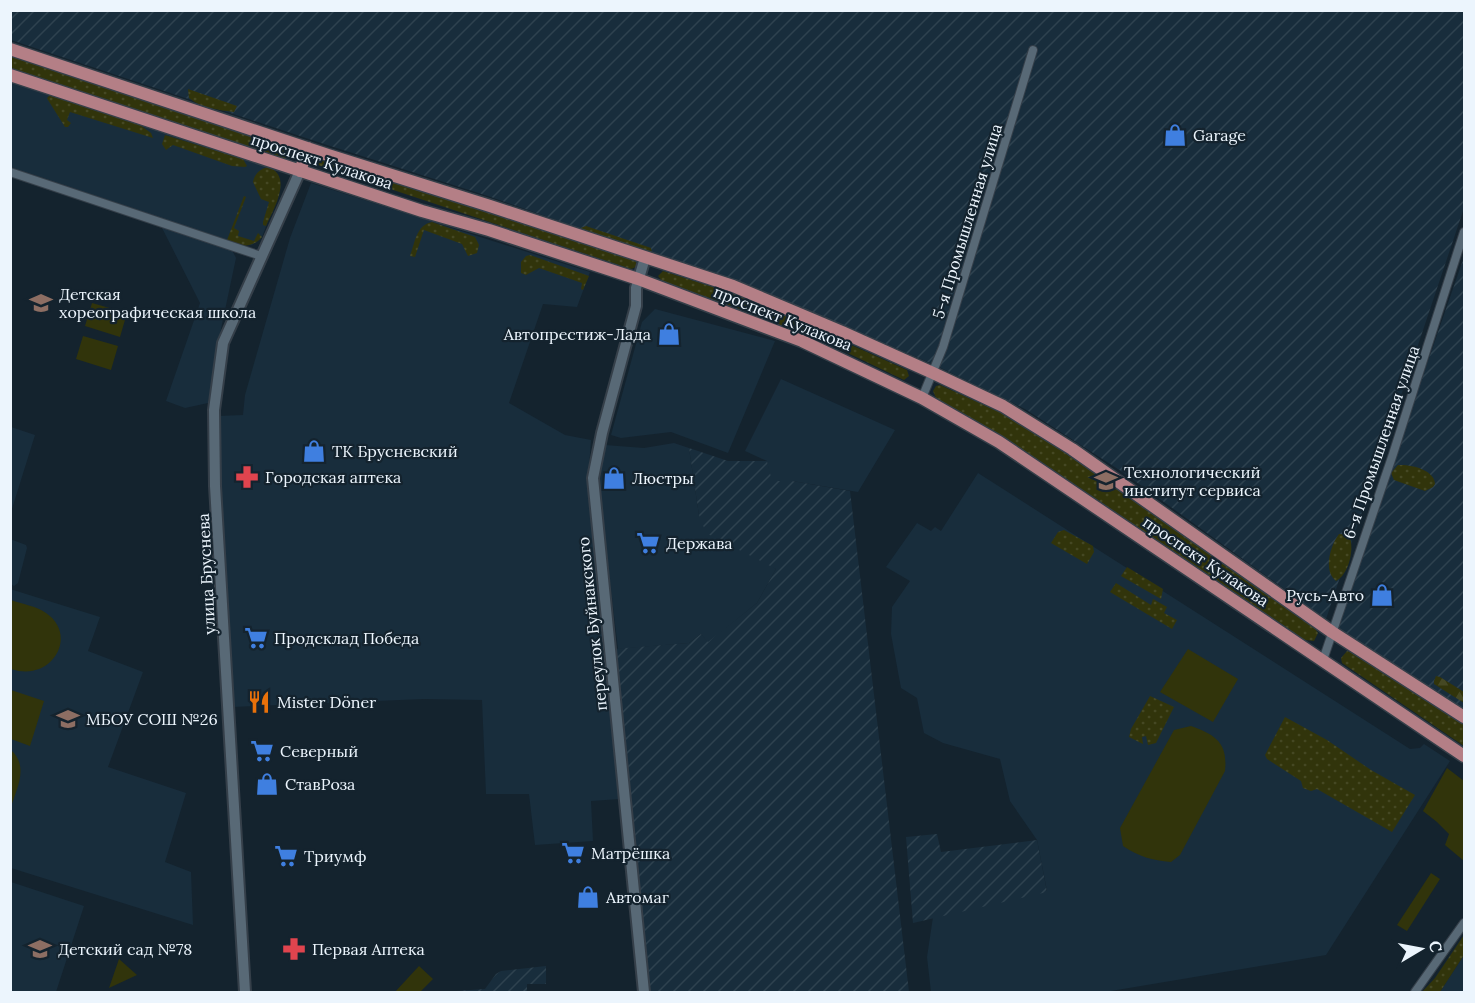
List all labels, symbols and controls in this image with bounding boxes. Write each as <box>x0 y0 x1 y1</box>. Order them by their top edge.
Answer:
street label: 5-я Промышленная улица <box>928 121 1006 321</box>
shop icon: Garage <box>1162 122 1188 148</box>
place label: Garage <box>1193 125 1246 145</box>
street label: проспект Кулакова <box>249 129 395 193</box>
street label: проспект Кулакова <box>711 281 855 355</box>
place label: Детская хореографическая школа <box>59 284 256 322</box>
school or university icon: Детская хореографическая школа <box>28 290 54 316</box>
shop icon: Автопрестиж-Лада <box>656 321 682 347</box>
place label: Автопрестиж-Лада <box>503 324 651 344</box>
street label: 6-я Промышленная улица <box>1338 343 1424 541</box>
shop icon: ТК Брусневский <box>301 438 327 464</box>
place label: ТК Брусневский <box>332 441 458 461</box>
place label: Технологический институт сервиса <box>1124 462 1261 500</box>
pharmacy icon: Городская аптека <box>234 464 260 490</box>
shop icon: Люстры <box>601 465 627 491</box>
place label: Городская аптека <box>265 467 401 487</box>
place label: Люстры <box>632 468 694 488</box>
school or university icon: Технологический институт сервиса <box>1093 468 1119 494</box>
street label: проспект Кулакова <box>1139 511 1273 611</box>
street label: улица Бруснева <box>193 513 219 635</box>
supermarket icon: Держава <box>635 530 661 556</box>
place label: Держава <box>666 533 733 553</box>
street label: переулок Буйнакского <box>573 536 611 712</box>
shop icon: Русь-Авто <box>1369 582 1395 608</box>
place label: Русь-Авто <box>1286 585 1364 605</box>
supermarket icon: Продсклад Победа <box>243 625 269 651</box>
place label: Продсклад Победа <box>274 628 419 648</box>
restaurant icon: Mister Döner <box>246 689 272 715</box>
place label: Mister Döner <box>277 692 376 712</box>
school or university icon: МБОУ СОШ №26 <box>55 706 81 732</box>
place label: МБОУ СОШ №26 <box>86 709 218 729</box>
supermarket icon: Северный <box>249 738 275 764</box>
place label: Северный <box>280 741 358 761</box>
shop icon: СтавРоза <box>254 771 280 797</box>
place label: СтавРоза <box>285 774 355 794</box>
supermarket icon: Матрёшка <box>560 840 586 866</box>
supermarket icon: Триумф <box>273 843 299 869</box>
place label: Матрёшка <box>591 843 670 863</box>
place label: Триумф <box>304 846 366 866</box>
shop icon: Автомаг <box>575 884 601 910</box>
place label: Автомаг <box>605 887 669 907</box>
north arrow <box>1391 919 1451 979</box>
school or university icon: Детский сад №78 <box>27 936 53 962</box>
pharmacy icon: Первая Аптека <box>281 936 307 962</box>
place label: Детский сад №78 <box>58 939 192 959</box>
place label: Первая Аптека <box>312 939 425 959</box>
text: С <box>1425 939 1447 954</box>

